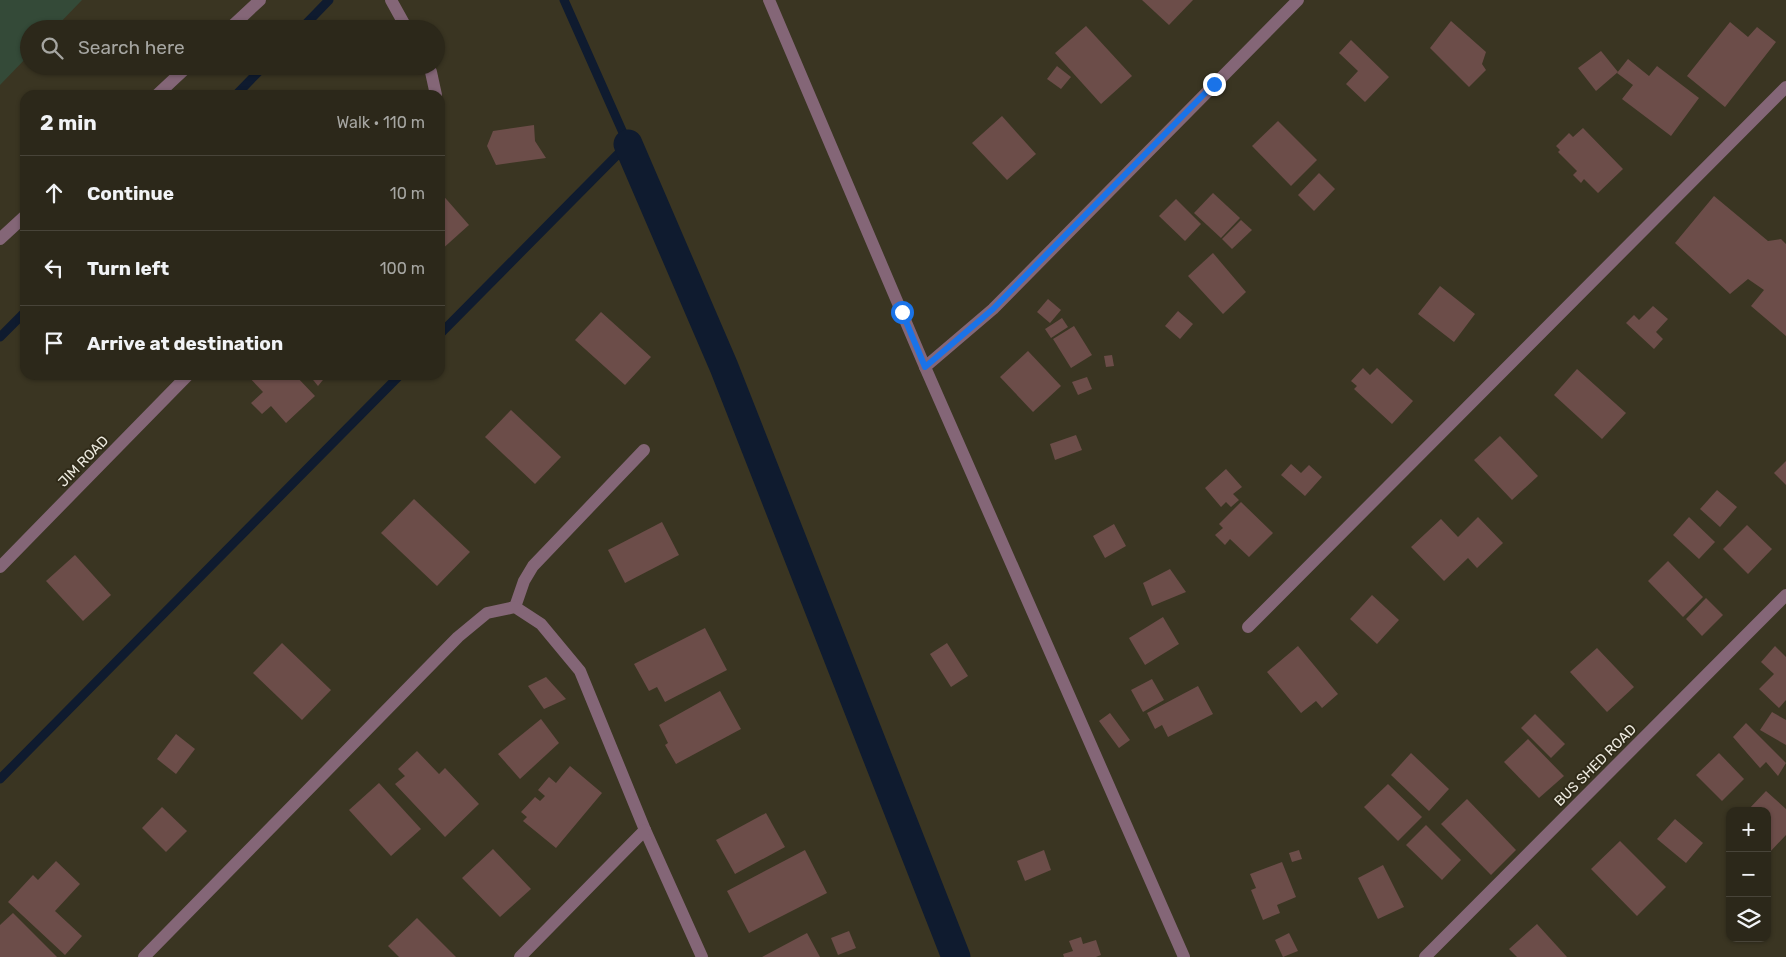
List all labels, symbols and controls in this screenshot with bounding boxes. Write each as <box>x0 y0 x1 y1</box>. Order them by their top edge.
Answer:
search box <box>20 20 445 75</box>
icon: search <box>38 34 66 62</box>
text: Search here <box>78 36 185 59</box>
route end <box>1203 73 1226 96</box>
text: 2 min <box>40 110 97 135</box>
text: Walk · 110 m <box>337 113 425 132</box>
icon: ahead <box>40 179 68 207</box>
text: Continue <box>87 182 174 205</box>
text: 10 m <box>390 184 425 203</box>
icon: left <box>40 254 68 282</box>
text: Turn left <box>87 257 169 280</box>
text: 100 m <box>380 259 425 278</box>
route start <box>891 301 914 324</box>
icon: arrive <box>40 329 68 357</box>
text: Arrive at destination <box>87 332 283 355</box>
street label: JIM ROAD <box>55 432 112 491</box>
street label: BUS SHED ROAD <box>1551 721 1640 810</box>
map controls <box>1726 807 1771 942</box>
button: + <box>1726 807 1771 852</box>
button: − <box>1726 852 1771 897</box>
button: layers <box>1726 897 1771 942</box>

